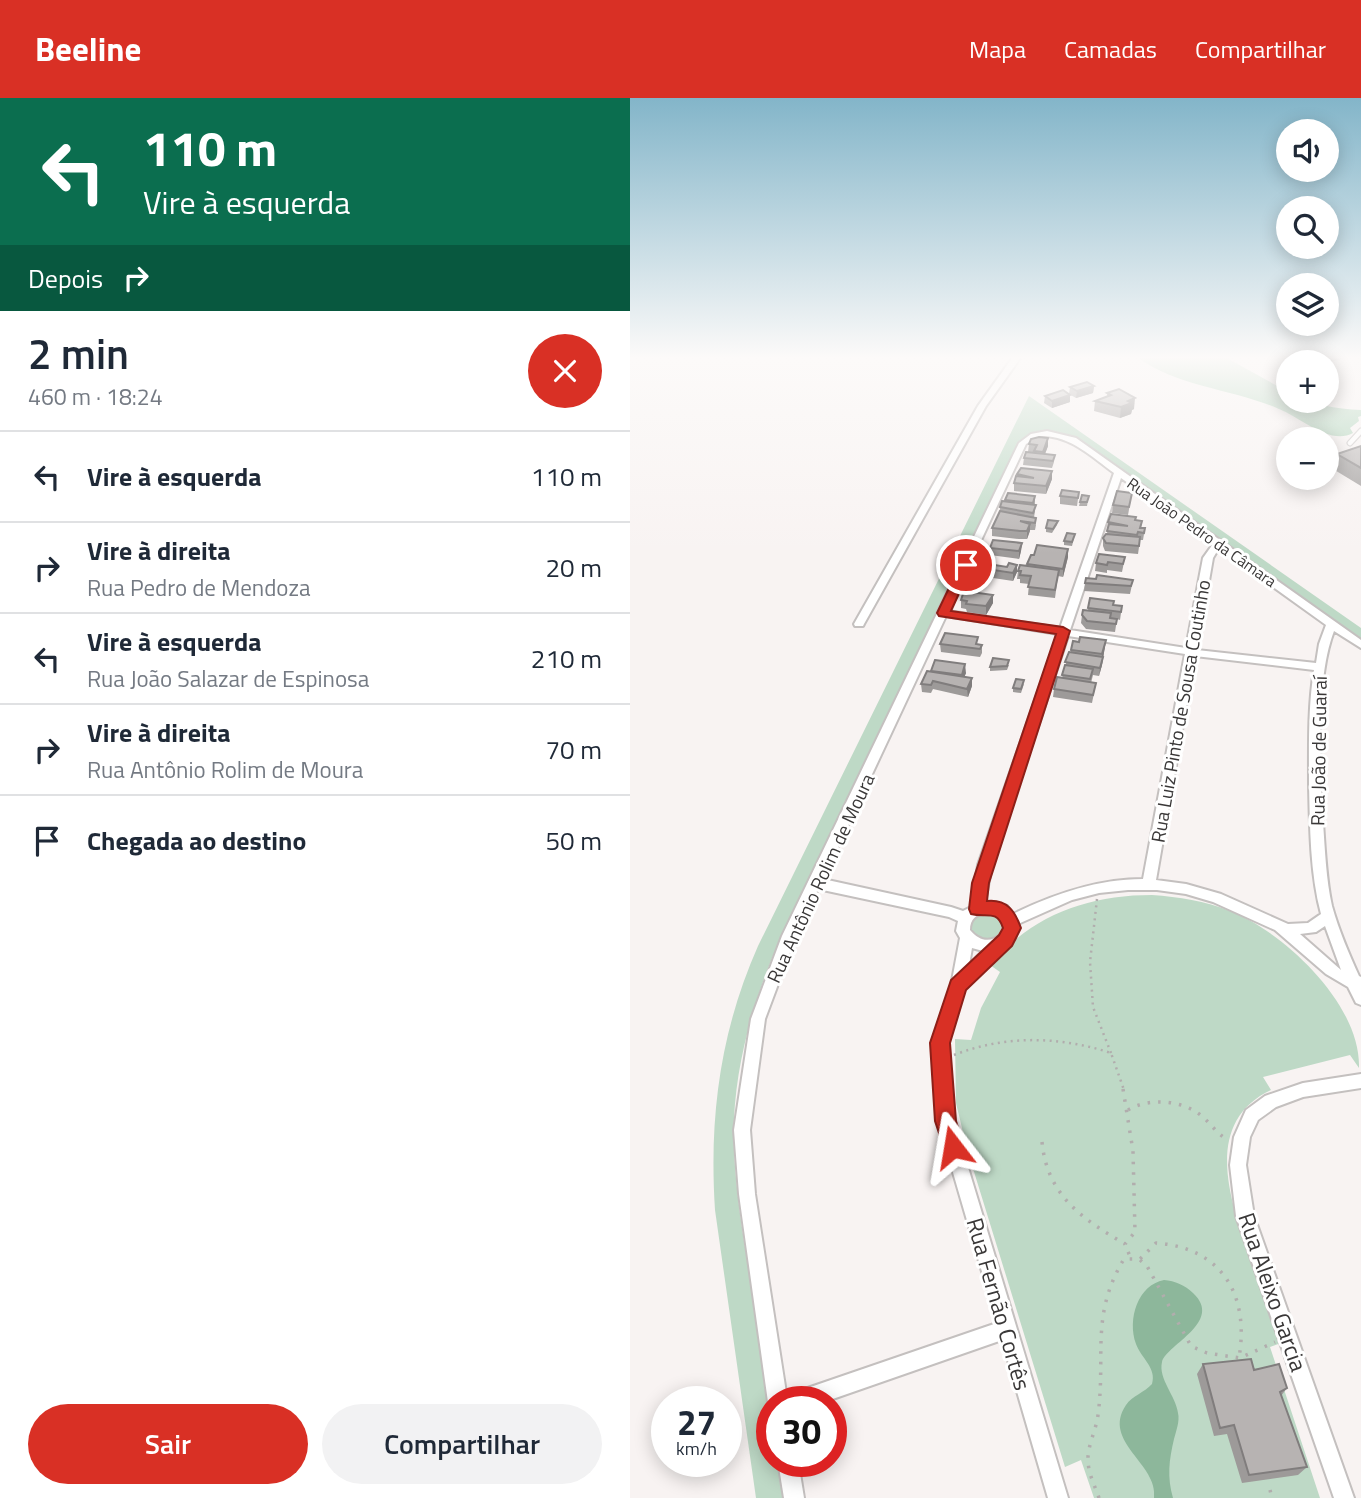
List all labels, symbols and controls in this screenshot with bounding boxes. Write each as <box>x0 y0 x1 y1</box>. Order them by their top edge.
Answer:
text: Beeline <box>35 24 141 74</box>
text: Mapa <box>969 31 1026 67</box>
text: Camadas <box>1064 31 1157 67</box>
text: Compartilhar <box>1195 31 1326 67</box>
text: 110 m <box>143 110 277 185</box>
map controls <box>1276 119 1339 490</box>
button: sound <box>1276 119 1339 182</box>
icon: left <box>28 126 119 217</box>
text: Vire à esquerda <box>143 178 350 226</box>
button: search <box>1276 196 1339 259</box>
text: Depois <box>28 259 103 298</box>
icon: right <box>117 259 155 297</box>
button: layers <box>1276 273 1339 336</box>
text: 2 min <box>28 321 129 385</box>
button: close <box>528 334 602 408</box>
button: + <box>1276 350 1339 413</box>
text: 460 m · 18:24 <box>28 379 163 414</box>
button: − <box>1276 427 1339 490</box>
text: Vire à esquerda <box>87 457 262 496</box>
text: 110 m <box>531 457 602 496</box>
icon: left <box>28 458 66 496</box>
street label: Rua João Pedro da Câmara <box>1122 471 1282 593</box>
text: Vire à direita <box>87 531 230 570</box>
pin <box>936 535 996 595</box>
icon: arrive <box>947 546 985 584</box>
text: 20 m <box>545 548 602 587</box>
icon: right <box>28 549 66 587</box>
text: Rua Pedro de Mendoza <box>87 570 310 605</box>
street label: Rua Luiz Pinto de Sousa Coutinho <box>1143 577 1217 845</box>
text: Vire à esquerda <box>87 622 262 661</box>
text: 210 m <box>531 639 602 678</box>
icon: left <box>28 640 66 678</box>
text: Rua João Salazar de Espinosa <box>87 661 369 696</box>
street label: Rua João de Guaraí <box>1302 674 1334 826</box>
text: Vire à direita <box>87 713 230 752</box>
text: 70 m <box>545 730 602 769</box>
icon: right <box>28 731 66 769</box>
text: Rua Antônio Rolim de Moura <box>87 752 363 787</box>
street label: Rua Antônio Rolim de Moura <box>759 768 882 988</box>
text: Chegada ao destino <box>87 821 306 860</box>
text: 50 m <box>545 821 602 860</box>
icon: arrive <box>28 822 66 860</box>
position arrow <box>916 1110 990 1184</box>
street label: Rua Aleixo Garcia <box>1229 1208 1317 1377</box>
street label: Rua Fernão Cortês <box>958 1214 1040 1394</box>
speed limit sign: 30 <box>756 1386 847 1477</box>
text: 27 <box>677 1395 716 1449</box>
button: Sair <box>28 1404 308 1484</box>
button: Compartilhar <box>322 1404 602 1484</box>
text: km/h <box>676 1435 717 1462</box>

